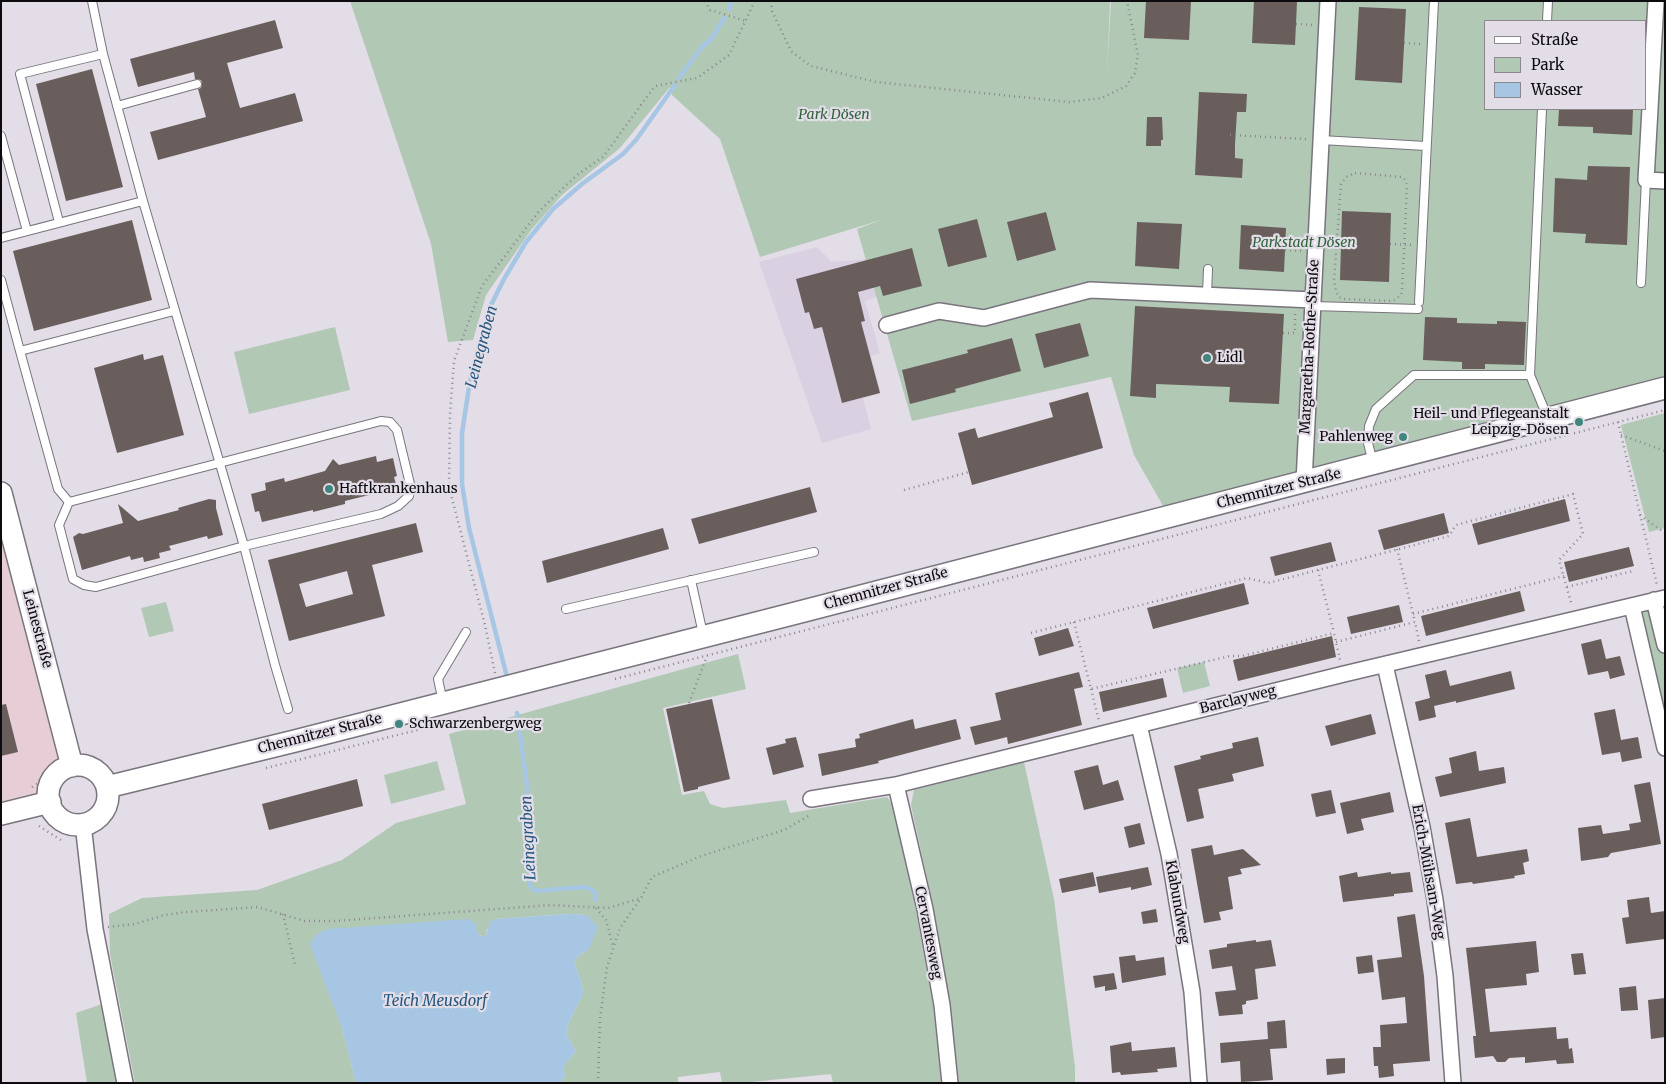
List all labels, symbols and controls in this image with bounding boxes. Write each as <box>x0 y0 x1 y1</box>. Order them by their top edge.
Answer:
legend <box>1484 20 1646 110</box>
text: Straße <box>1531 30 1578 49</box>
text: Park <box>1531 55 1564 74</box>
text: Wasser <box>1531 80 1583 99</box>
park label: Park Dösen <box>798 107 870 123</box>
park label: Parkstadt Dösen <box>1252 235 1356 251</box>
street label: Margaretha-Rothe-Straße <box>1297 259 1323 435</box>
water label: Leinegraben <box>462 304 502 390</box>
place label: Lidl <box>1217 350 1243 366</box>
marker: Lidl <box>1201 352 1213 364</box>
place label: Heil- und Pflegeanstalt Leipzig-Dösen <box>1413 406 1569 438</box>
marker: Heil- und Pflegeanstalt Leipzig-Dösen <box>1573 416 1585 428</box>
place label: Pahlenweg <box>1319 429 1393 445</box>
marker: Pahlenweg <box>1397 431 1409 443</box>
street label: Chemnitzer Straße <box>1215 465 1343 513</box>
place label: Haftkrankenhaus <box>339 481 458 497</box>
marker: Haftkrankenhaus <box>323 483 335 495</box>
street label: Chemnitzer Straße <box>822 564 950 614</box>
street label: Leinestraße <box>19 588 55 670</box>
street label: Barclayweg <box>1198 682 1278 718</box>
street label: Chemnitzer Straße <box>256 710 384 758</box>
place label: Schwarzenbergweg <box>409 716 541 732</box>
marker: Schwarzenbergweg <box>393 718 405 730</box>
water label: Leinegraben <box>518 795 540 881</box>
street label: Erich-Mühsam-Weg <box>1408 803 1448 941</box>
street label: Klabundweg <box>1161 859 1193 945</box>
street label: Cervantesweg <box>911 885 945 981</box>
water label: Teich Meusdorf <box>383 993 487 1011</box>

